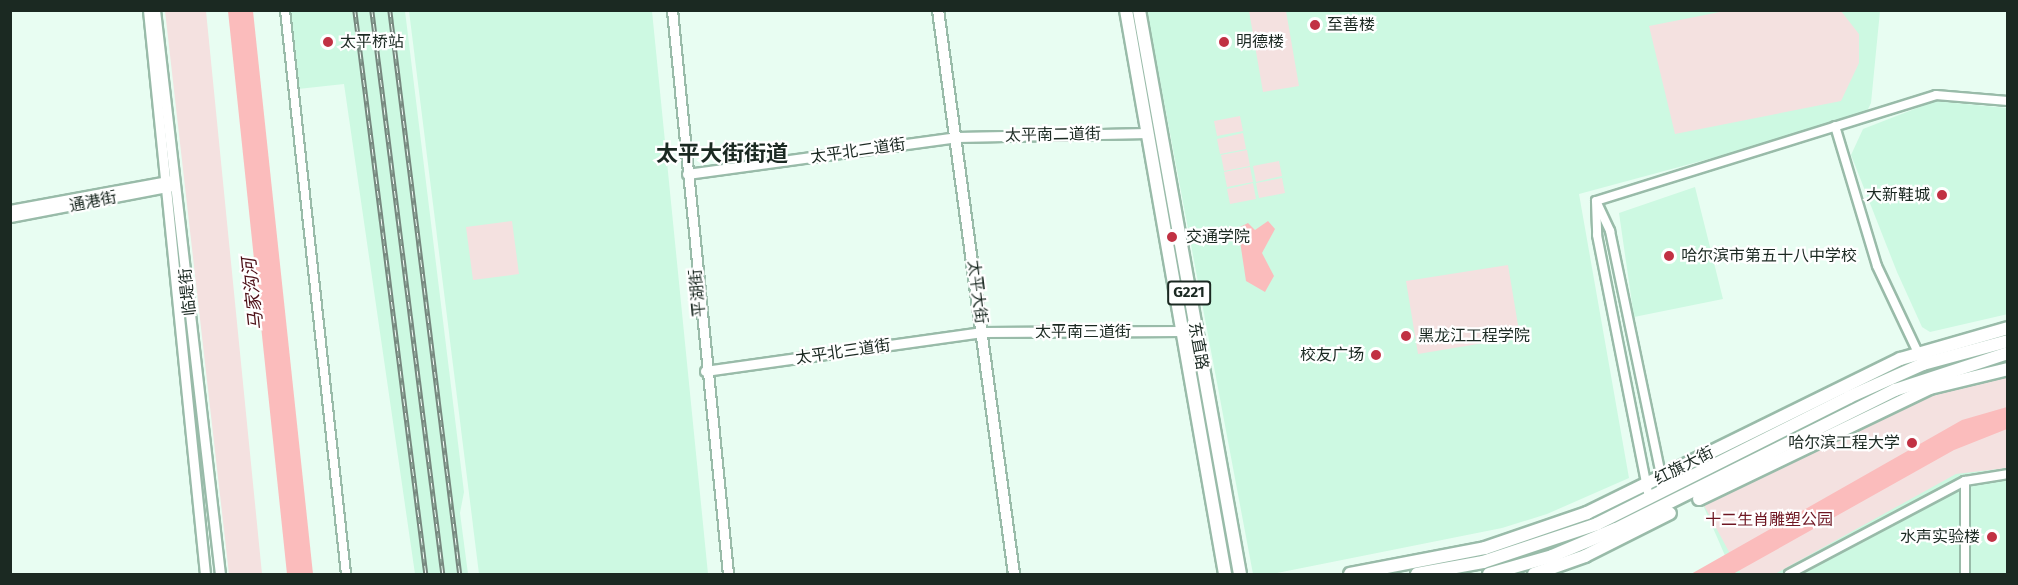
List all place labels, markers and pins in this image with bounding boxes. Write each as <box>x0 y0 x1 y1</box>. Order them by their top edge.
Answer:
place label: 至善楼 <box>1327 15 1375 35</box>
marker: 至善楼 <box>1308 18 1322 32</box>
place label: 太平桥站 <box>340 32 404 52</box>
place label: 明德楼 <box>1236 32 1284 52</box>
marker: 太平桥站 <box>321 35 335 49</box>
marker: 明德楼 <box>1217 35 1231 49</box>
place label: 大新鞋城 <box>1866 185 1930 205</box>
marker: 大新鞋城 <box>1935 188 1949 202</box>
place label: 交通学院 <box>1186 227 1250 247</box>
marker: 交通学院 <box>1163 228 1181 246</box>
place label: 哈尔滨市第五十八中学校 <box>1681 246 1857 266</box>
marker: 哈尔滨市第五十八中学校 <box>1662 249 1676 263</box>
place label: 黑龙江工程学院 <box>1418 326 1530 346</box>
marker: 黑龙江工程学院 <box>1399 329 1413 343</box>
place label: 校友广场 <box>1300 345 1364 365</box>
marker: 校友广场 <box>1369 348 1383 362</box>
place label: 哈尔滨工程大学 <box>1788 433 1900 453</box>
marker: 哈尔滨工程大学 <box>1905 436 1919 450</box>
place label: 水声实验楼 <box>1900 527 1980 547</box>
marker: 水声实验楼 <box>1985 530 1999 544</box>

